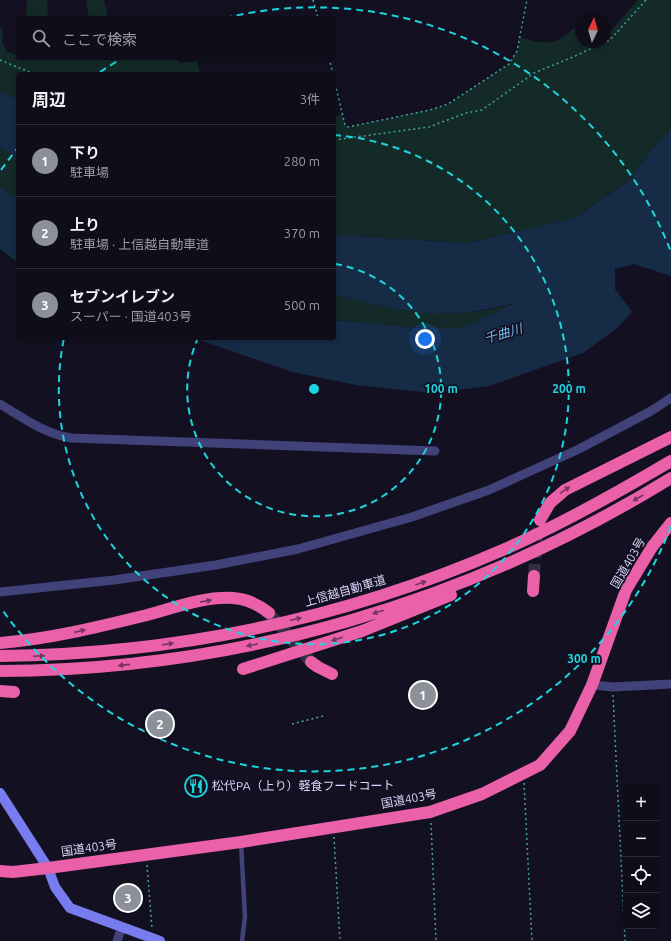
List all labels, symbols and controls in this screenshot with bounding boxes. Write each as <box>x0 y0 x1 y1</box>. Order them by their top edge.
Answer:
north arrow <box>575 12 611 48</box>
search box <box>16 16 336 60</box>
icon: search <box>30 27 52 49</box>
text: ここで検索 <box>62 31 137 48</box>
text: 周辺 <box>32 90 66 109</box>
text: 3件 <box>300 92 320 106</box>
text: 下り <box>70 144 100 161</box>
text: 1 <box>41 154 49 168</box>
text: 280 m <box>284 154 320 168</box>
text: 駐車場 <box>70 165 109 179</box>
text: 上り <box>70 216 100 233</box>
text: 2 <box>41 226 49 240</box>
text: 370 m <box>284 226 320 240</box>
text: 駐車場 · 上信越自動車道 <box>70 237 209 251</box>
text: セブンイレブン <box>70 288 175 305</box>
text: 3 <box>41 298 49 312</box>
text: 500 m <box>284 298 320 312</box>
text: スーパー · 国道403号 <box>70 309 192 323</box>
water label: 千曲川 <box>482 320 526 345</box>
your location <box>415 329 435 349</box>
centre of rings <box>307 382 321 396</box>
text: 100 m <box>424 382 458 395</box>
text: 200 m <box>552 382 586 395</box>
one-way arrow <box>559 487 571 494</box>
one-way arrow <box>632 495 644 502</box>
street label: 国道403号 <box>608 535 647 590</box>
street label: 上信越自動車道 <box>303 573 387 608</box>
one-way arrow <box>415 579 427 585</box>
one-way arrow <box>200 597 213 603</box>
one-way arrow <box>372 609 384 615</box>
one-way arrow <box>290 616 302 622</box>
one-way arrow <box>74 627 86 633</box>
one-way arrow <box>331 636 343 642</box>
one-way arrow <box>162 641 174 647</box>
one-way arrow <box>246 642 258 648</box>
one-way arrow <box>33 652 45 659</box>
text: 300 m <box>567 652 601 665</box>
one-way arrow <box>118 661 130 668</box>
pin: 1 <box>410 680 436 710</box>
pin: 2 <box>147 709 173 739</box>
restaurant icon: 松代PA（上り）軽食フードコート <box>183 773 209 799</box>
place label: 松代PA（上り）軽食フードコート <box>212 779 394 792</box>
map controls <box>623 785 659 929</box>
button: + <box>623 785 659 821</box>
street label: 国道403号 <box>380 787 438 810</box>
button: − <box>623 821 659 857</box>
street label: 国道403号 <box>60 837 118 858</box>
button: locate <box>623 857 659 893</box>
pin: 3 <box>115 883 141 913</box>
button: layers <box>623 893 659 929</box>

